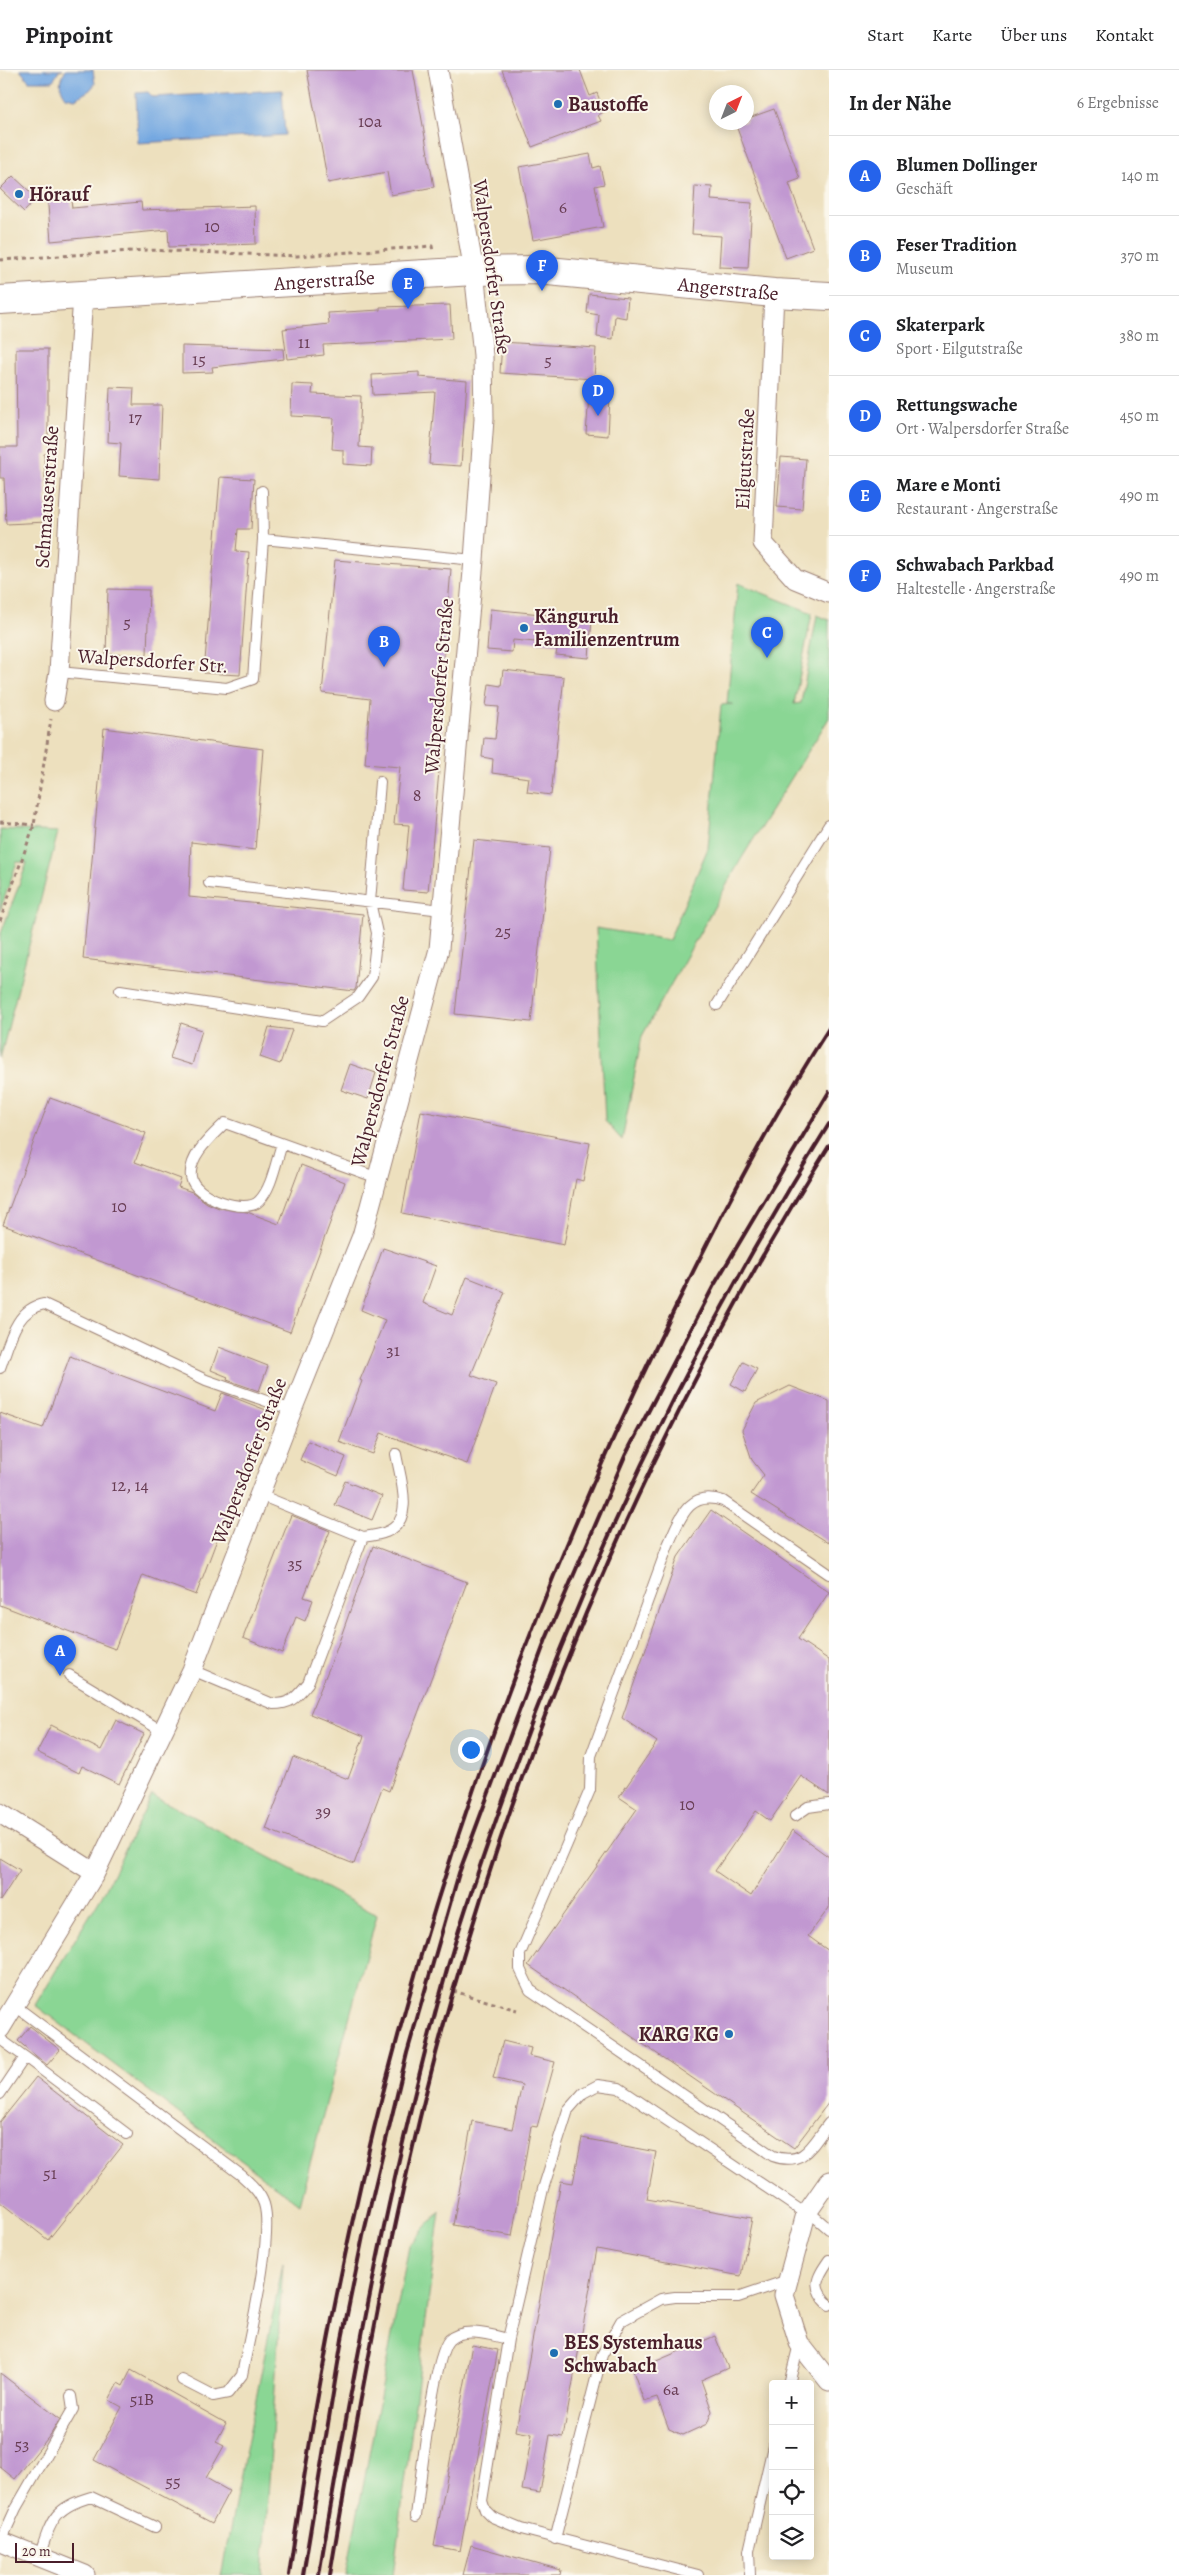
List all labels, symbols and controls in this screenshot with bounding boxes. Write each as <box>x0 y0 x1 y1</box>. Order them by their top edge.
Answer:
text: Pinpoint <box>25 19 113 51</box>
text: Start <box>867 23 904 47</box>
text: Karte <box>932 23 972 47</box>
text: Über uns <box>1000 23 1067 47</box>
text: Kontakt <box>1095 23 1154 47</box>
north arrow <box>709 85 754 130</box>
text: In der Nähe <box>849 89 951 117</box>
place label: Baustoffe <box>568 91 649 118</box>
text: 6 Ergebnisse <box>1077 92 1159 114</box>
marker: Baustoffe <box>552 98 564 110</box>
house number: 10a <box>358 109 383 133</box>
text: Blumen Dollinger <box>896 152 1037 178</box>
text: A <box>860 165 870 187</box>
text: 140 m <box>1121 165 1159 187</box>
street label: Walpersdorfer Straße <box>466 177 518 356</box>
text: Geschäft <box>896 178 953 200</box>
place label: Hörauf <box>29 181 92 208</box>
marker: Hörauf <box>13 188 25 200</box>
house number: 6 <box>559 195 567 219</box>
house number: 10 <box>204 214 220 238</box>
text: Feser Tradition <box>896 232 1017 258</box>
text: B <box>860 245 870 267</box>
text: 370 m <box>1121 245 1159 267</box>
pin: F <box>526 250 558 291</box>
text: Museum <box>896 258 953 280</box>
street label: Angerstraße <box>272 264 376 297</box>
pin: E <box>392 268 424 309</box>
street label: Angerstraße <box>676 270 779 307</box>
text: Skaterpark <box>896 312 985 338</box>
text: C <box>860 325 870 347</box>
text: 380 m <box>1120 325 1159 347</box>
house number: 11 <box>298 330 310 354</box>
text: Sport · Eilgutstraße <box>896 338 1023 360</box>
house number: 15 <box>192 347 206 371</box>
house number: 5 <box>544 348 552 372</box>
pin: D <box>582 375 614 416</box>
text: Rettungswache <box>896 392 1018 418</box>
house number: 17 <box>128 405 142 429</box>
text: D <box>859 405 871 427</box>
text: 450 m <box>1120 405 1159 427</box>
street label: Eilgutstraße <box>729 408 761 510</box>
text: Ort · Walpersdorfer Straße <box>896 418 1069 440</box>
street label: Schmauserstraße <box>29 425 65 569</box>
text: Mare e Monti <box>896 472 1001 498</box>
text: E <box>860 485 870 507</box>
text: 490 m <box>1119 485 1159 507</box>
text: Restaurant · Angerstraße <box>896 498 1058 520</box>
text: Schwabach Parkbad <box>896 552 1054 578</box>
text: F <box>861 565 869 587</box>
text: 490 m <box>1119 565 1159 587</box>
text: Haltestelle · Angerstraße <box>896 578 1056 600</box>
street label: Walpersdorfer Straße <box>418 597 460 776</box>
place label: Känguruh Familienzentrum <box>534 603 680 653</box>
house number: 5 <box>123 610 131 634</box>
pin: C <box>751 617 783 658</box>
marker: Känguruh Familienzentrum <box>518 622 530 634</box>
pin: B <box>368 626 400 667</box>
street label: Walpersdorfer Str. <box>76 642 229 680</box>
house number: 8 <box>413 783 421 807</box>
house number: 25 <box>495 919 511 943</box>
street label: Walpersdorfer Straße <box>344 992 416 1171</box>
house number: 10 <box>111 1194 127 1218</box>
house number: 31 <box>386 1338 400 1362</box>
street label: Walpersdorfer Straße <box>204 1374 293 1549</box>
house number: 12, 14 <box>111 1473 149 1497</box>
house number: 35 <box>287 1551 303 1575</box>
pin: A <box>44 1635 76 1676</box>
your location <box>458 1737 484 1763</box>
house number: 10 <box>679 1792 695 1816</box>
house number: 39 <box>315 1799 331 1823</box>
place label: KARG KG <box>638 2021 719 2048</box>
marker: KARG KG <box>723 2028 735 2040</box>
house number: 51 <box>43 2161 57 2185</box>
place label: BES Systemhaus Schwabach <box>564 2329 703 2379</box>
marker: BES Systemhaus Schwabach <box>548 2347 560 2359</box>
house number: 6a <box>663 2377 680 2401</box>
map controls <box>769 2380 814 2560</box>
button: + <box>769 2380 814 2425</box>
house number: 51B <box>130 2387 154 2411</box>
button: − <box>769 2425 814 2470</box>
house number: 53 <box>14 2432 30 2456</box>
house number: 55 <box>165 2469 181 2493</box>
button: locate <box>769 2470 814 2515</box>
button: layers <box>769 2515 814 2560</box>
scale bar <box>15 2540 74 2563</box>
text: 20 m <box>22 2542 51 2561</box>

